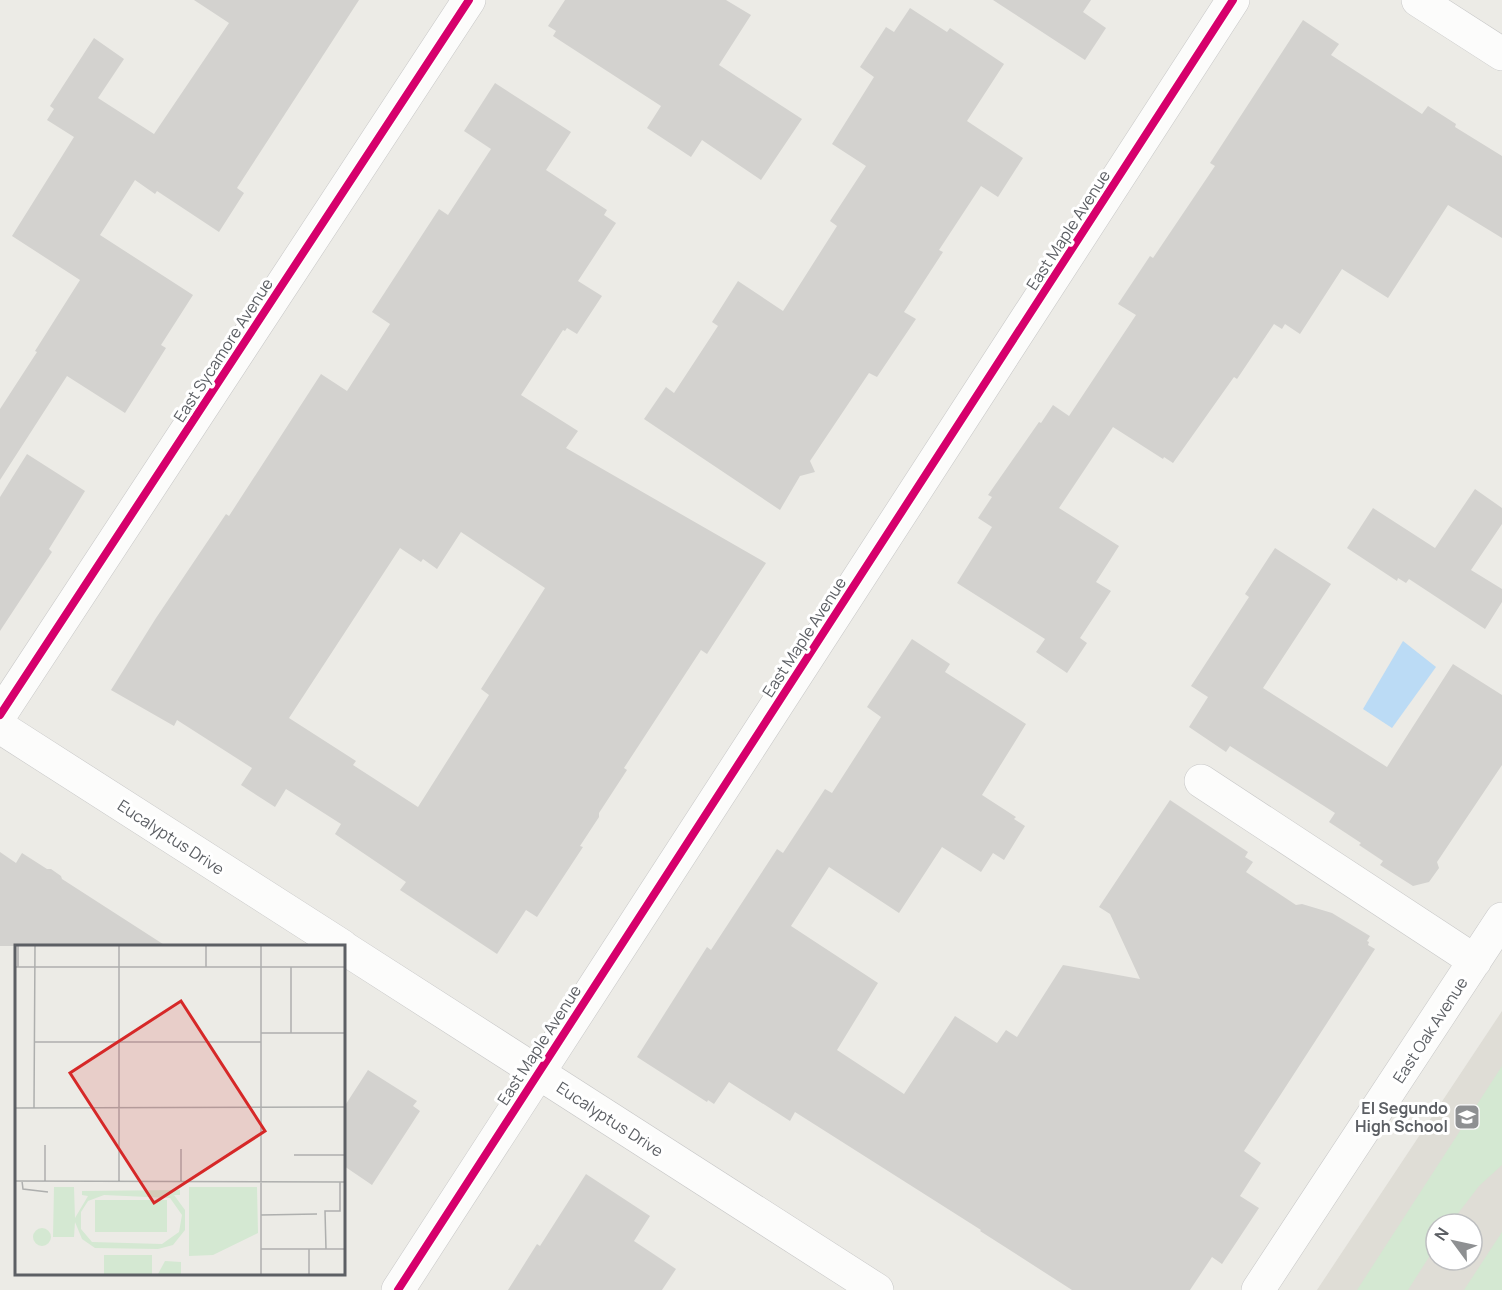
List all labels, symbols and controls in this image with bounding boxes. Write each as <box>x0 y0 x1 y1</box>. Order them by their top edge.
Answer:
street label: East Maple Avenue <box>1021 166 1115 294</box>
street label: East Sycamore Avenue <box>168 274 278 426</box>
street label: East Maple Avenue <box>757 573 851 701</box>
street label: Eucalyptus Drive <box>113 794 229 880</box>
inset map <box>15 945 345 1275</box>
street label: East Oak Avenue <box>1387 973 1473 1087</box>
street label: East Maple Avenue <box>492 981 586 1109</box>
street label: Eucalyptus Drive <box>552 1076 668 1162</box>
place label: El Segundo High School <box>1355 1097 1448 1137</box>
school or university icon: El Segundo High School <box>1452 1102 1482 1132</box>
north arrow <box>1424 1212 1484 1272</box>
text: N <box>1429 1223 1454 1245</box>

